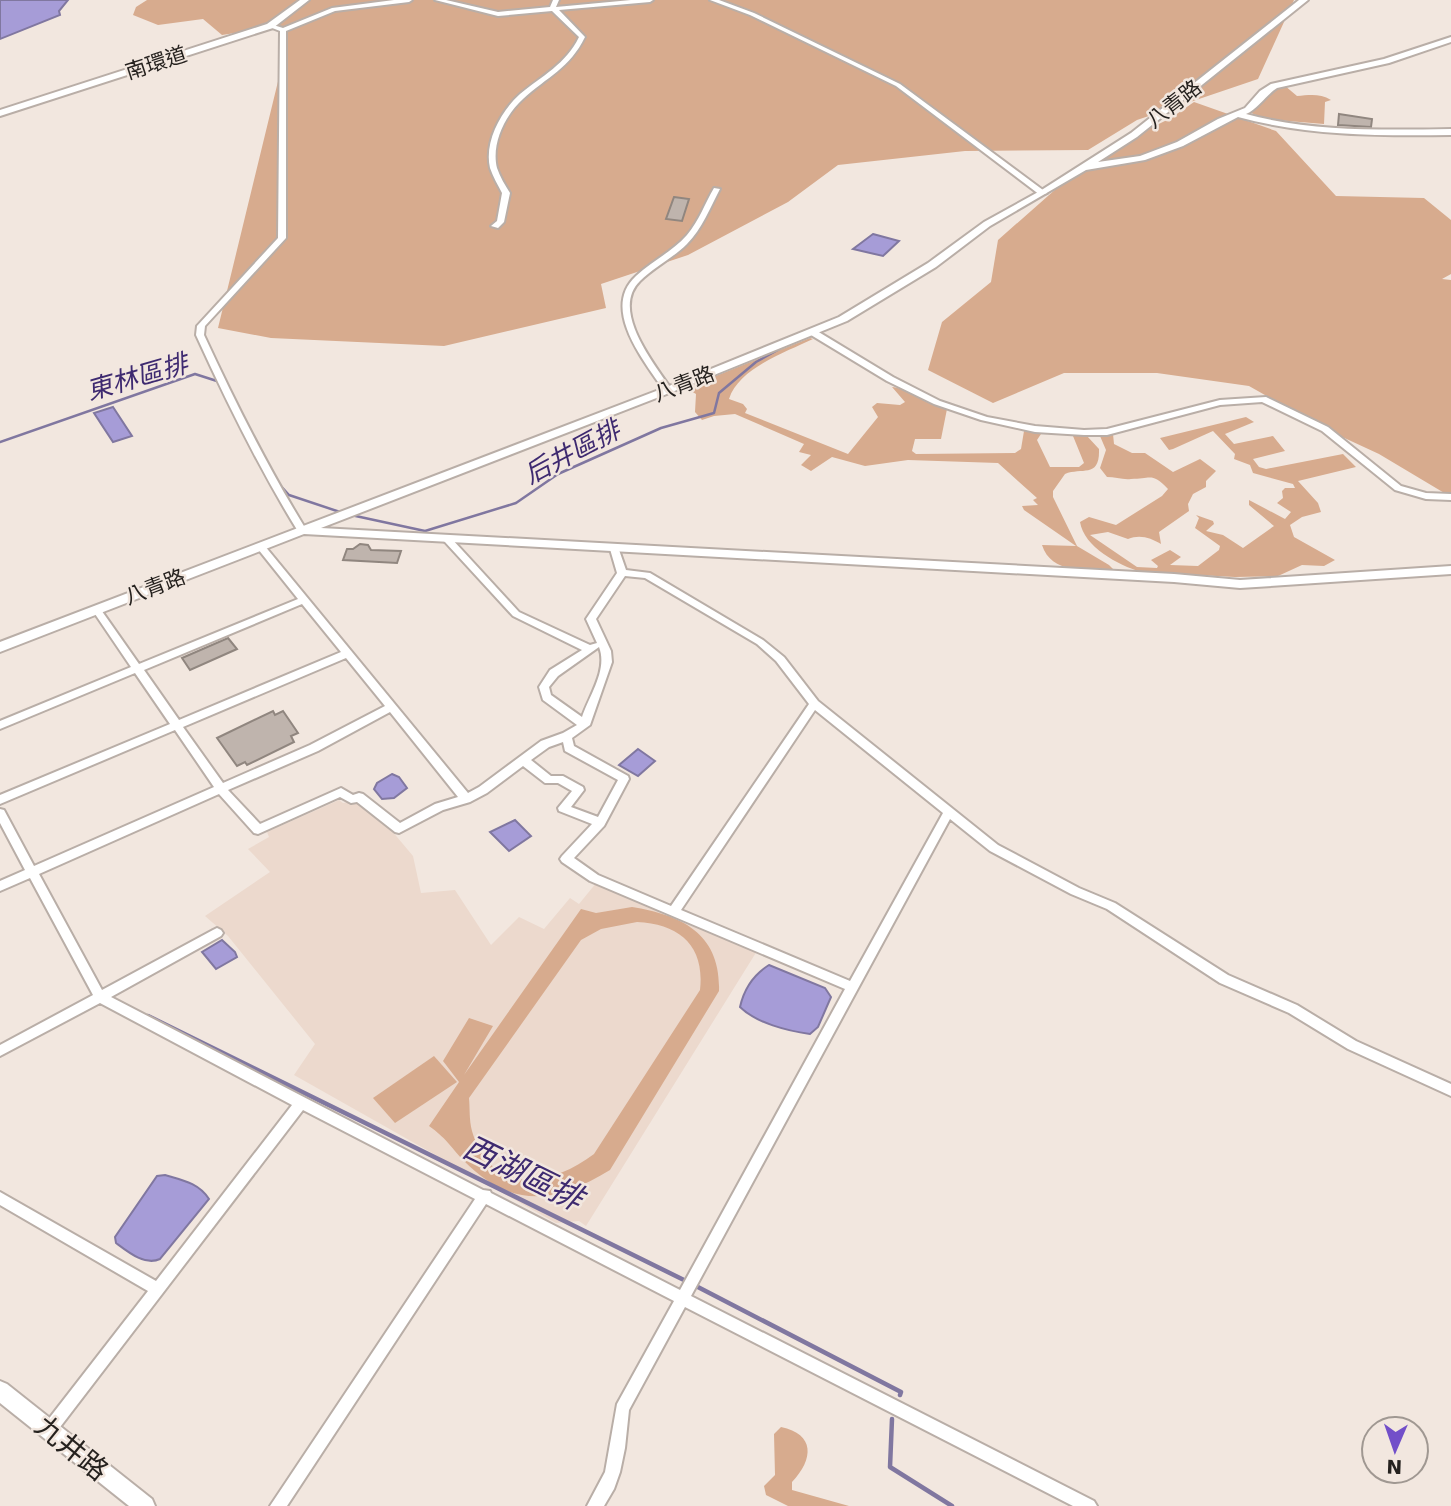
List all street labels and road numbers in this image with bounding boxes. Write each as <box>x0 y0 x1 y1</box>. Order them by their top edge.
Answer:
street label: 南環道 <box>122 42 190 84</box>
street label: 八青路 <box>1142 75 1206 133</box>
street label: 八青路 <box>650 362 718 406</box>
street label: 八青路 <box>121 565 189 609</box>
street label: 九井路 <box>29 1409 115 1488</box>

